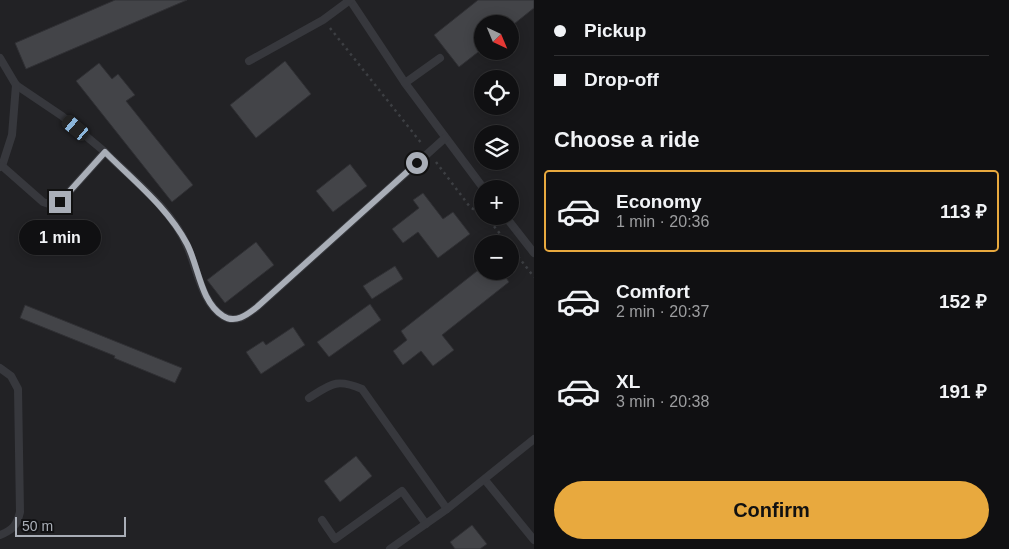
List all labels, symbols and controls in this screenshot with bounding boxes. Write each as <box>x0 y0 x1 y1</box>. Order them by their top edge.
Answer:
north arrow <box>474 15 519 60</box>
map controls <box>474 15 519 280</box>
text: Pickup <box>584 20 646 41</box>
text: Drop-off <box>584 69 659 90</box>
button: locate <box>474 70 519 115</box>
car <box>59 113 92 143</box>
button: layers <box>474 125 519 170</box>
text: Choose a ride <box>554 127 699 152</box>
route start <box>406 152 428 174</box>
button: + <box>474 180 519 225</box>
icon: car <box>556 189 601 234</box>
route end <box>49 191 71 213</box>
text: Economy <box>616 191 702 212</box>
text: 113 ₽ <box>940 201 987 222</box>
text: 1 min · 20:36 <box>616 213 709 230</box>
callout: 1 min <box>19 220 101 254</box>
text: 1 min <box>39 229 81 246</box>
button: − <box>474 235 519 280</box>
icon: car <box>556 279 601 324</box>
text: Comfort <box>616 281 690 302</box>
text: 152 ₽ <box>939 291 987 312</box>
text: 2 min · 20:37 <box>616 303 709 320</box>
icon: car <box>556 369 601 414</box>
text: XL <box>616 371 640 392</box>
text: 191 ₽ <box>939 381 987 402</box>
text: 3 min · 20:38 <box>616 393 709 410</box>
button: Confirm <box>554 481 989 539</box>
scale bar <box>15 514 126 537</box>
text: 50 m <box>22 518 53 534</box>

